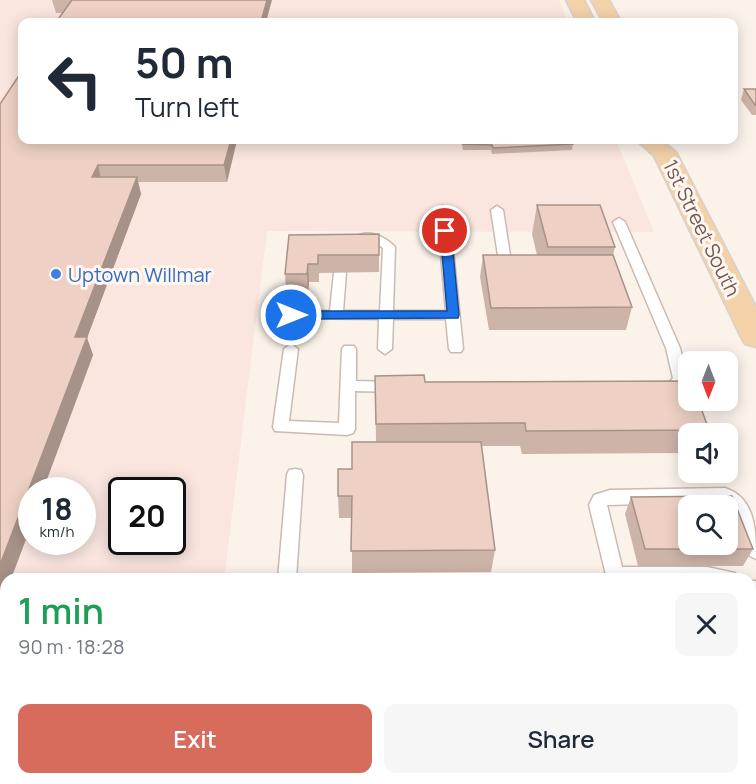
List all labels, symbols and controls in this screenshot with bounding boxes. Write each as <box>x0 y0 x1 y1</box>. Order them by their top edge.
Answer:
text: 50 m <box>135 33 233 91</box>
icon: left <box>36 42 114 120</box>
text: Turn left <box>135 88 239 125</box>
street label: 1st Street South <box>657 155 747 301</box>
pin <box>419 205 470 256</box>
icon: arrive <box>428 214 461 247</box>
place label: Uptown Willmar <box>68 261 212 288</box>
marker: Uptown Willmar <box>49 267 63 281</box>
position arrow <box>259 283 323 347</box>
north arrow <box>678 351 738 411</box>
map controls <box>678 351 738 555</box>
button: sound <box>678 423 738 483</box>
speed limit sign: 20 <box>108 477 186 555</box>
text: 18 <box>41 488 73 529</box>
button: search <box>678 495 738 555</box>
text: km/h <box>40 521 74 542</box>
text: 1 min <box>18 586 104 635</box>
button: close <box>675 593 738 656</box>
text: 90 m · 18:28 <box>18 633 125 660</box>
button: Exit <box>18 704 372 773</box>
button: Share <box>384 704 738 773</box>

